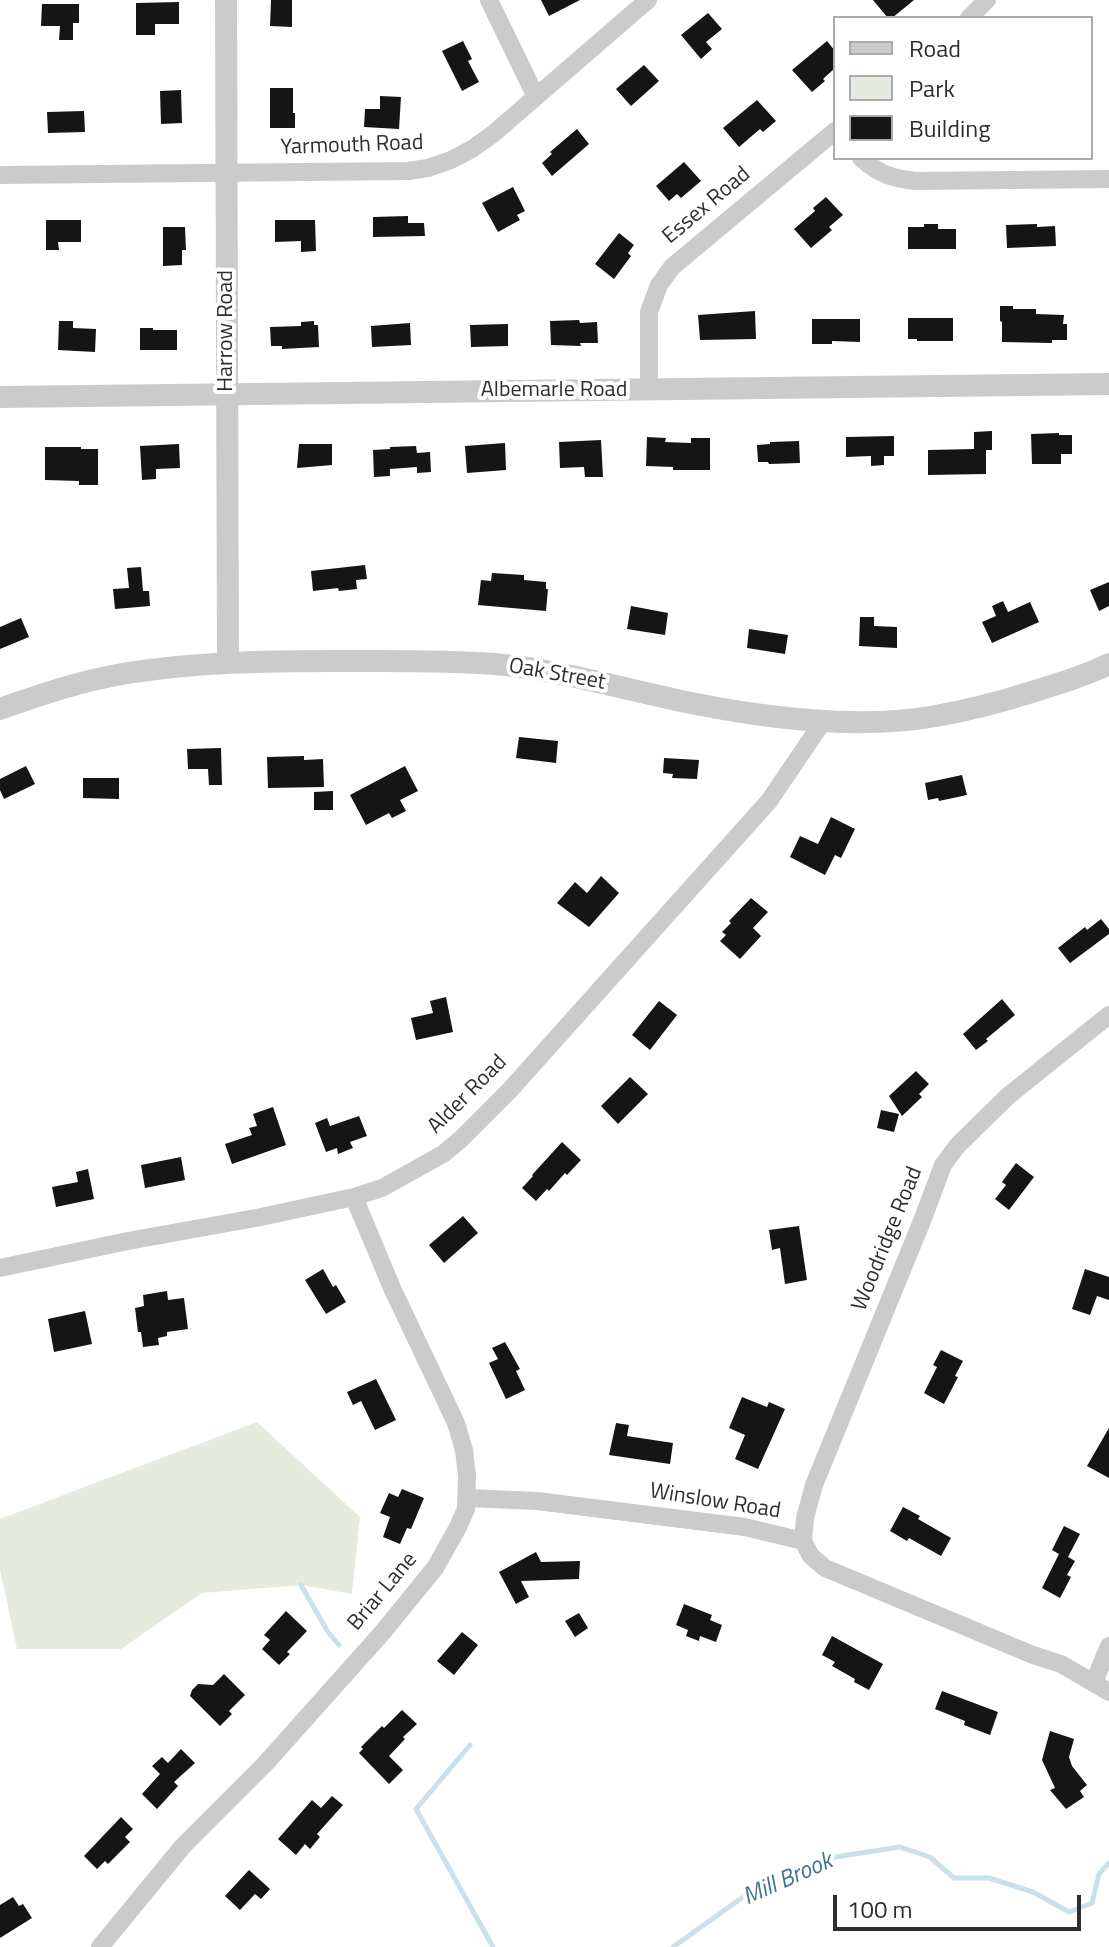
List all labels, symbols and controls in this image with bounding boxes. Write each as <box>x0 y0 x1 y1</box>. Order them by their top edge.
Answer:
legend <box>833 16 1093 160</box>
text: Road <box>909 30 961 66</box>
text: Park <box>909 70 955 106</box>
text: Building <box>909 110 991 146</box>
street label: Yarmouth Road <box>280 130 424 162</box>
street label: Essex Road <box>658 162 756 250</box>
street label: Harrow Road <box>214 270 240 392</box>
street label: Albemarle Road <box>481 378 627 404</box>
street label: Oak Street <box>507 654 607 696</box>
street label: Alder Road <box>423 1050 513 1140</box>
street label: Woodridge Road <box>847 1163 929 1315</box>
street label: Winslow Road <box>648 1479 782 1525</box>
street label: Briar Lane <box>343 1548 423 1636</box>
water label: Mill Brook <box>739 1848 837 1912</box>
scale bar <box>837 1879 1085 1929</box>
text: 100 m <box>847 1891 913 1927</box>

